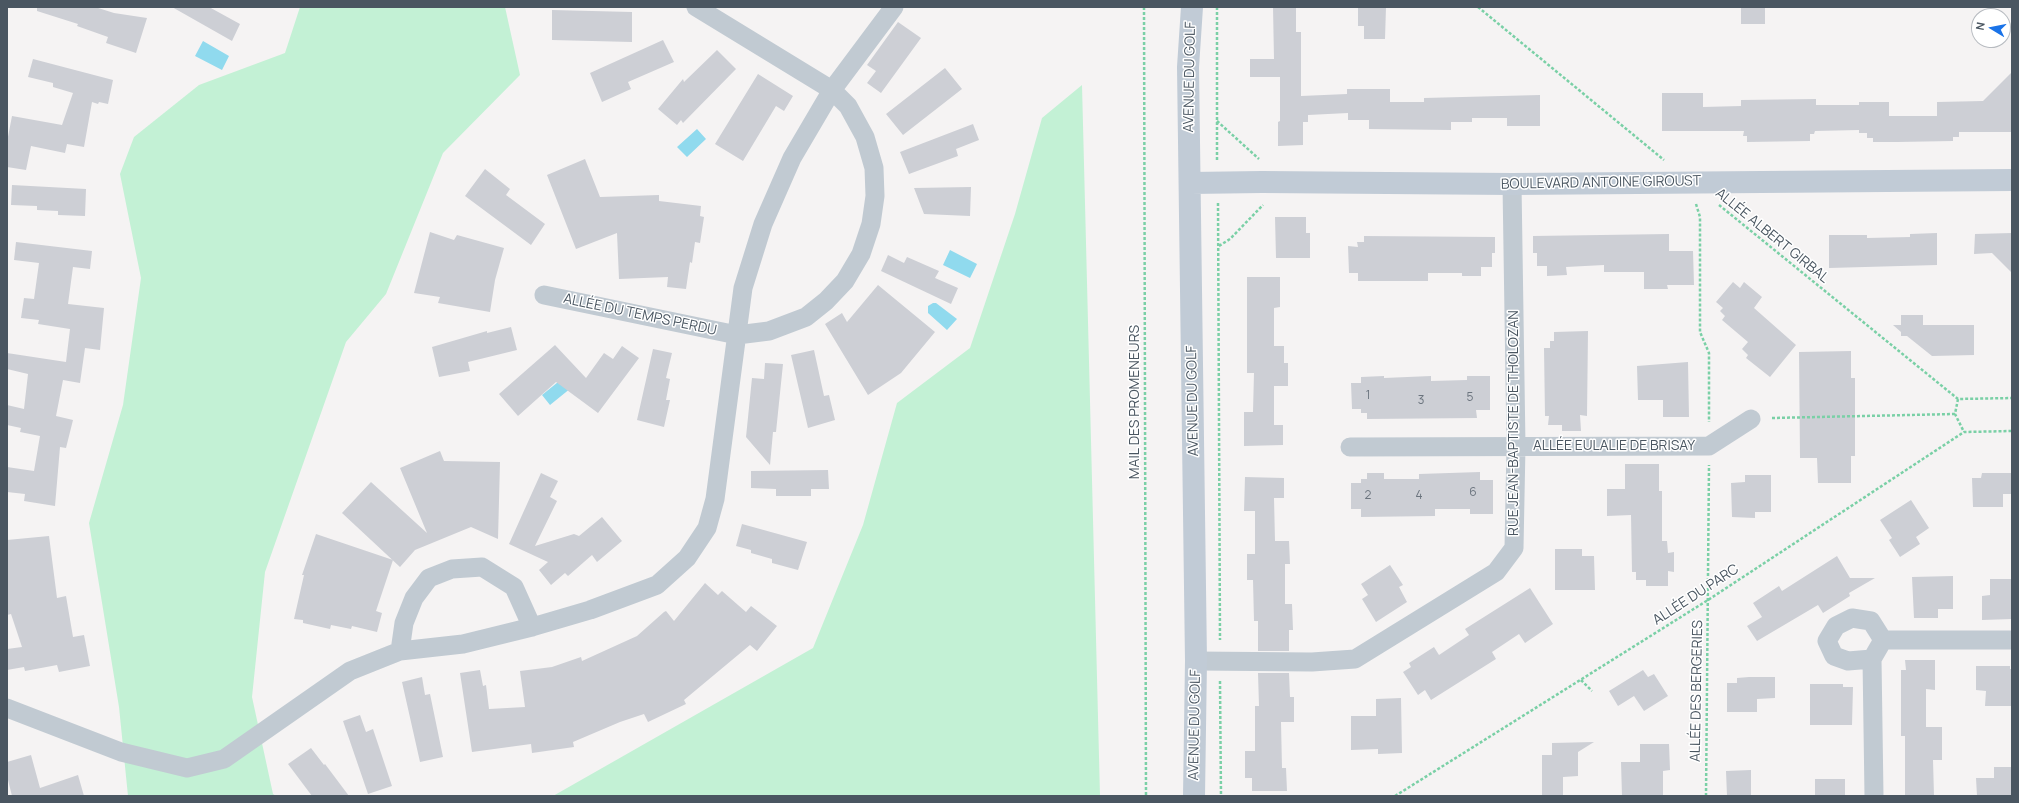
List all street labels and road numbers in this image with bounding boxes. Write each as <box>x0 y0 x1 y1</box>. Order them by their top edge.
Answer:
street label: AVENUE DU GOLF <box>1181 21 1199 133</box>
street label: BOULEVARD ANTOINE GIROUST <box>1501 173 1701 193</box>
street label: ALLÉE ALBERT GIRBAL <box>1712 185 1832 287</box>
street label: ALLÉE DU TEMPS PERDU <box>562 291 718 339</box>
street label: RUE JEAN-BAPTISTE DE THOLOZAN <box>1506 310 1522 536</box>
street label: MAIL DES PROMENEURS <box>1127 325 1143 479</box>
street label: AVENUE DU GOLF <box>1184 345 1202 457</box>
street label: ALLÉE EULALIE DE BRISAY <box>1533 438 1695 454</box>
street label: ALLÉE DU PARC <box>1650 561 1742 629</box>
street label: ALLÉE DES BERGERIES <box>1687 620 1707 762</box>
street label: AVENUE DU GOLF <box>1186 669 1204 781</box>

